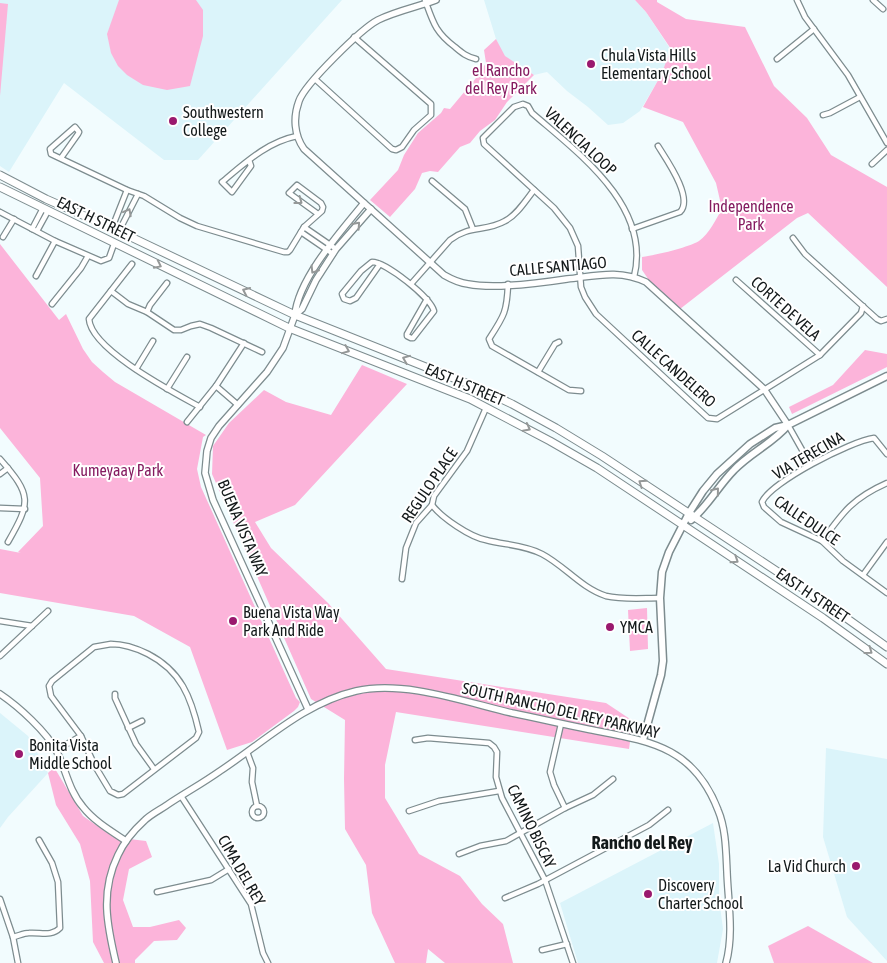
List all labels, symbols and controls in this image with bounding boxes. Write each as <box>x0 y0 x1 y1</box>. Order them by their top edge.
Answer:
place label: Chula Vista Hills Elementary School <box>601 46 712 83</box>
marker: Chula Vista Hills Elementary School <box>585 58 597 70</box>
park label: el Rancho del Rey Park <box>465 61 537 98</box>
place label: Southwestern College <box>183 103 264 140</box>
street label: VALENCIA LOOP <box>541 103 621 179</box>
marker: Southwestern College <box>167 115 179 127</box>
street label: EAST H STREET <box>54 192 138 246</box>
one-way arrow <box>293 195 302 203</box>
park label: Independence Park <box>708 197 794 233</box>
one-way arrow <box>122 208 132 217</box>
one-way arrow <box>351 221 360 230</box>
street label: CALLE SANTIAGO <box>509 253 607 279</box>
one-way arrow <box>153 259 162 269</box>
one-way arrow <box>310 265 320 274</box>
street label: CORTE DE VELA <box>748 272 824 344</box>
one-way arrow <box>242 287 251 298</box>
street label: CALLE CANDELERO <box>628 326 720 410</box>
one-way arrow <box>341 344 349 354</box>
one-way arrow <box>402 355 411 365</box>
street label: EAST H STREET <box>423 359 507 409</box>
one-way arrow <box>521 422 530 432</box>
street label: VIA TERECINA <box>769 427 847 483</box>
street label: REGULO PLACE <box>397 444 461 526</box>
park label: Kumeyaay Park <box>73 461 163 480</box>
street label: BUENA VISTA WAY <box>214 477 272 580</box>
one-way arrow <box>638 480 648 489</box>
one-way arrow <box>710 488 718 497</box>
street label: CALLE DULCE <box>771 492 843 548</box>
one-way arrow <box>729 554 738 563</box>
street label: EAST H STREET <box>773 564 853 626</box>
place label: Buena Vista Way Park And Ride <box>243 603 340 639</box>
marker: Buena Vista Way Park And Ride <box>227 615 239 627</box>
place label: YMCA <box>620 618 653 636</box>
marker: YMCA <box>604 621 616 633</box>
one-way arrow <box>863 645 873 654</box>
street label: SOUTH RANCHO DEL REY PARKWAY <box>461 679 662 742</box>
place label: Bonita Vista Middle School <box>29 736 113 772</box>
marker: Bonita Vista Middle School <box>13 748 25 760</box>
street label: CAMINO BISCAY <box>504 781 560 871</box>
street label: CIMA DEL REY <box>215 832 270 909</box>
district label: Rancho del Rey <box>592 832 693 853</box>
place label: La Vid Church <box>768 857 846 875</box>
marker: La Vid Church <box>850 860 862 872</box>
place label: Discovery Charter School <box>658 876 744 912</box>
marker: Discovery Charter School <box>642 888 654 900</box>

